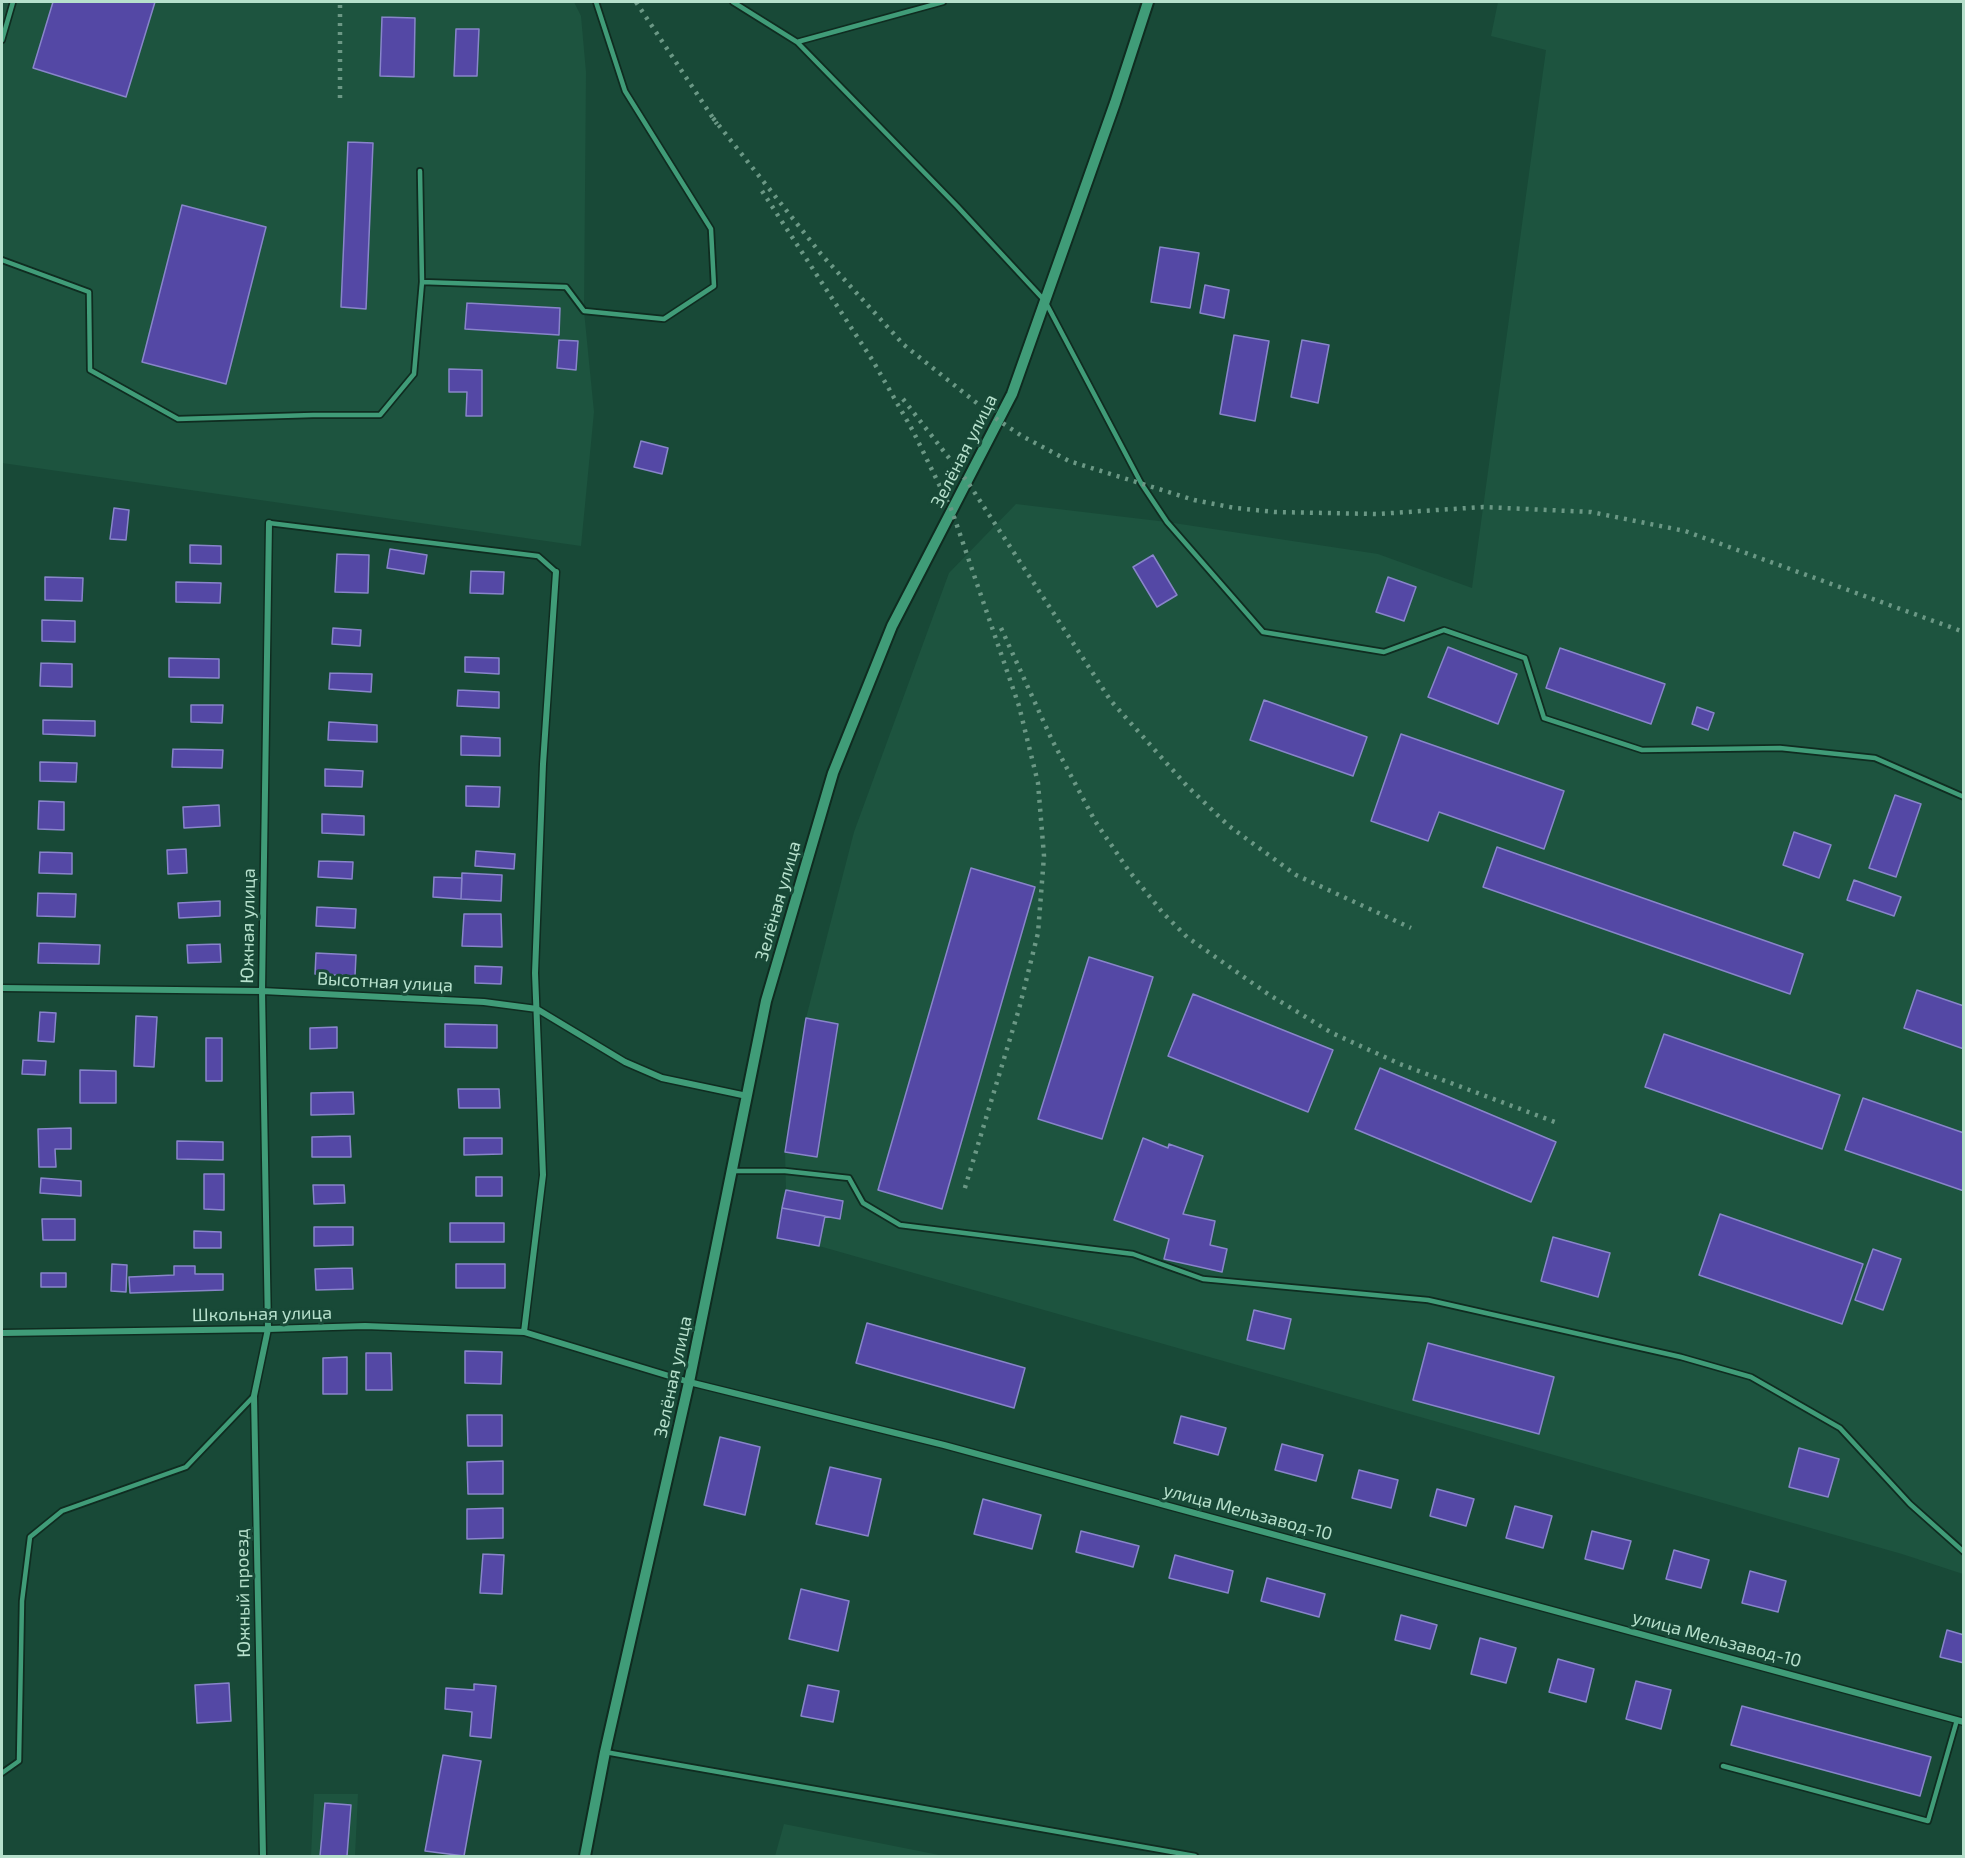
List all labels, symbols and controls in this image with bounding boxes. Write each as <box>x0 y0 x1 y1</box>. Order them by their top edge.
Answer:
street label: Зелёная улица <box>926 391 1002 511</box>
street label: Зелёная улица <box>751 838 805 964</box>
street label: Южная улица <box>236 868 260 984</box>
street label: Высотная улица <box>316 968 454 996</box>
street label: Школьная улица <box>192 1302 332 1326</box>
street label: Зелёная улица <box>650 1314 696 1440</box>
street label: улица Мельзавод-10 <box>1161 1479 1335 1545</box>
street label: Южный проезд <box>231 1528 255 1658</box>
street label: улица Мельзавод-10 <box>1630 1606 1804 1672</box>

